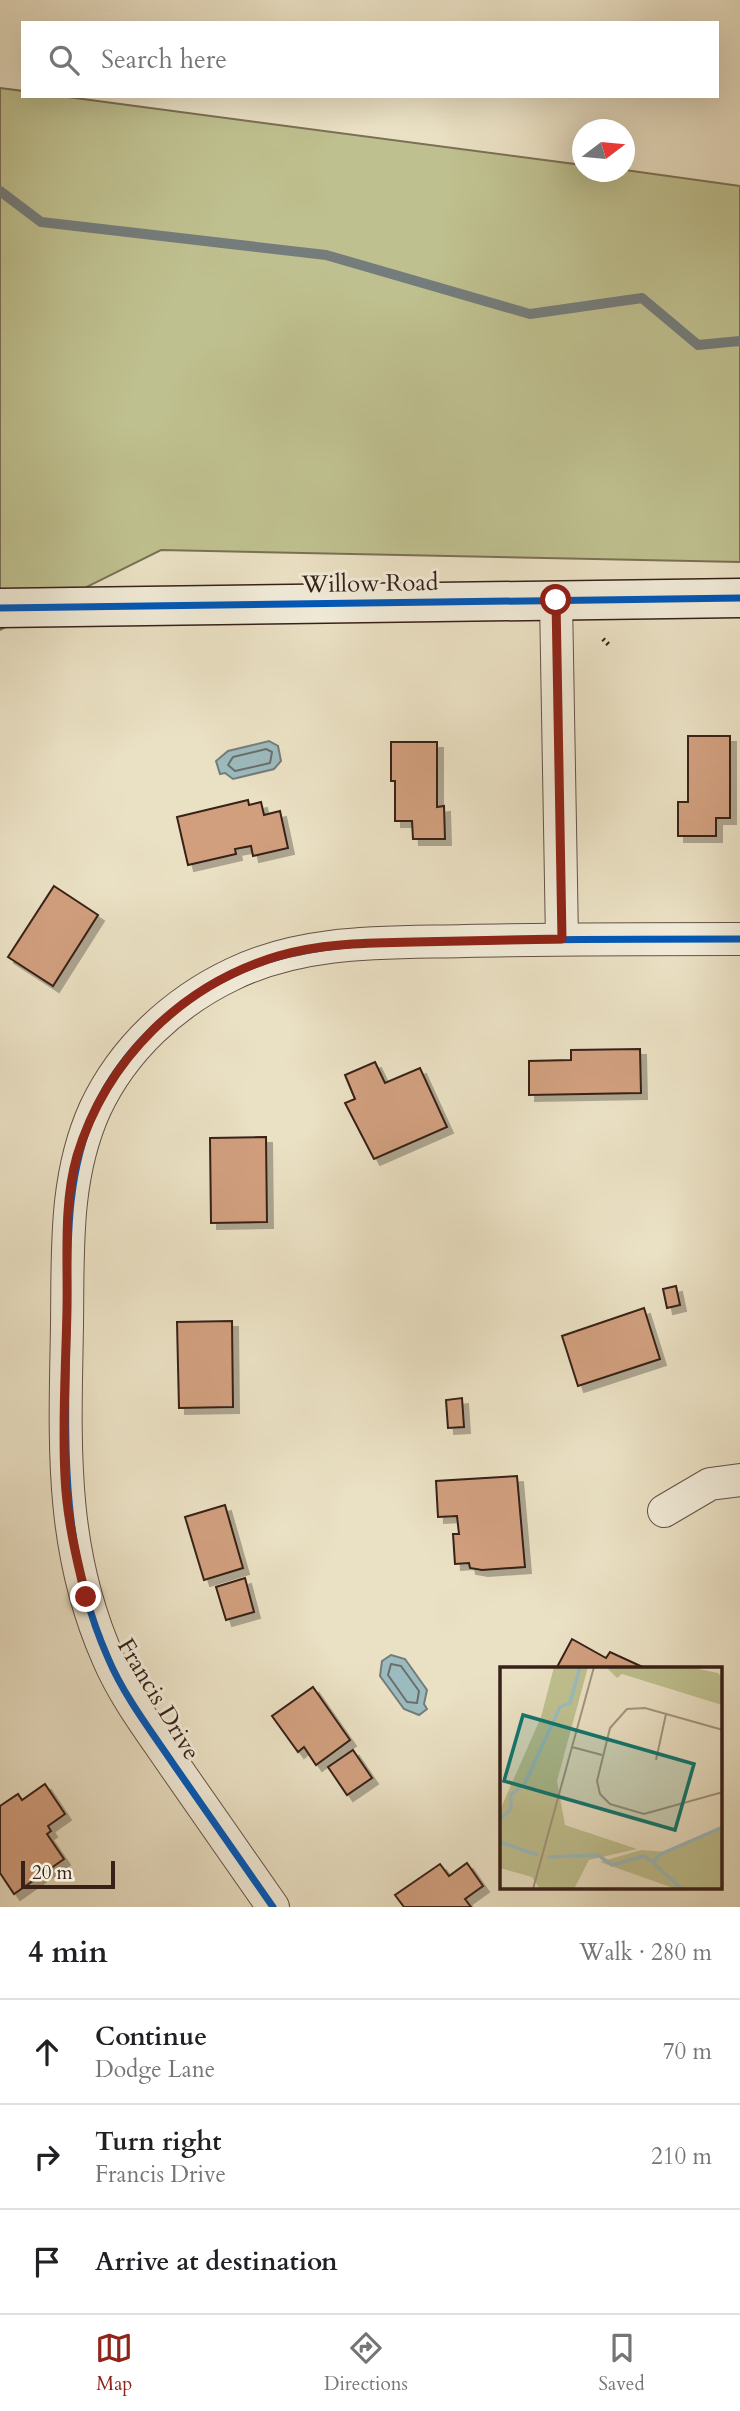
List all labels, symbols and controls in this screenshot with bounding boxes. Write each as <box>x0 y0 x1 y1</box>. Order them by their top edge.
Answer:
search box <box>21 21 719 98</box>
icon: search <box>45 41 83 79</box>
text: Search here <box>101 42 227 77</box>
north arrow <box>572 119 635 182</box>
street label: Willow Road <box>300 566 439 601</box>
route start <box>540 584 571 615</box>
route end <box>70 1581 101 1612</box>
street label: Francis Drive <box>109 1632 208 1766</box>
inset map <box>500 1667 722 1890</box>
scale bar <box>21 1858 116 1890</box>
text: 20 m <box>32 1860 73 1886</box>
text: 4 min <box>28 1932 108 1973</box>
text: Walk · 280 m <box>579 1937 712 1968</box>
text: Continue <box>95 2019 207 2054</box>
icon: ahead <box>28 2033 66 2071</box>
text: 70 m <box>663 2036 712 2067</box>
text: Dodge Lane <box>95 2054 215 2085</box>
text: Turn right <box>95 2124 222 2159</box>
icon: right <box>28 2138 66 2176</box>
text: 210 m <box>651 2141 712 2172</box>
text: Francis Drive <box>95 2159 226 2190</box>
icon: arrive <box>28 2243 66 2281</box>
text: Arrive at destination <box>95 2244 338 2279</box>
tab: Map <box>95 2329 133 2397</box>
tab: Directions <box>324 2329 408 2397</box>
tab: Saved <box>599 2329 645 2397</box>

